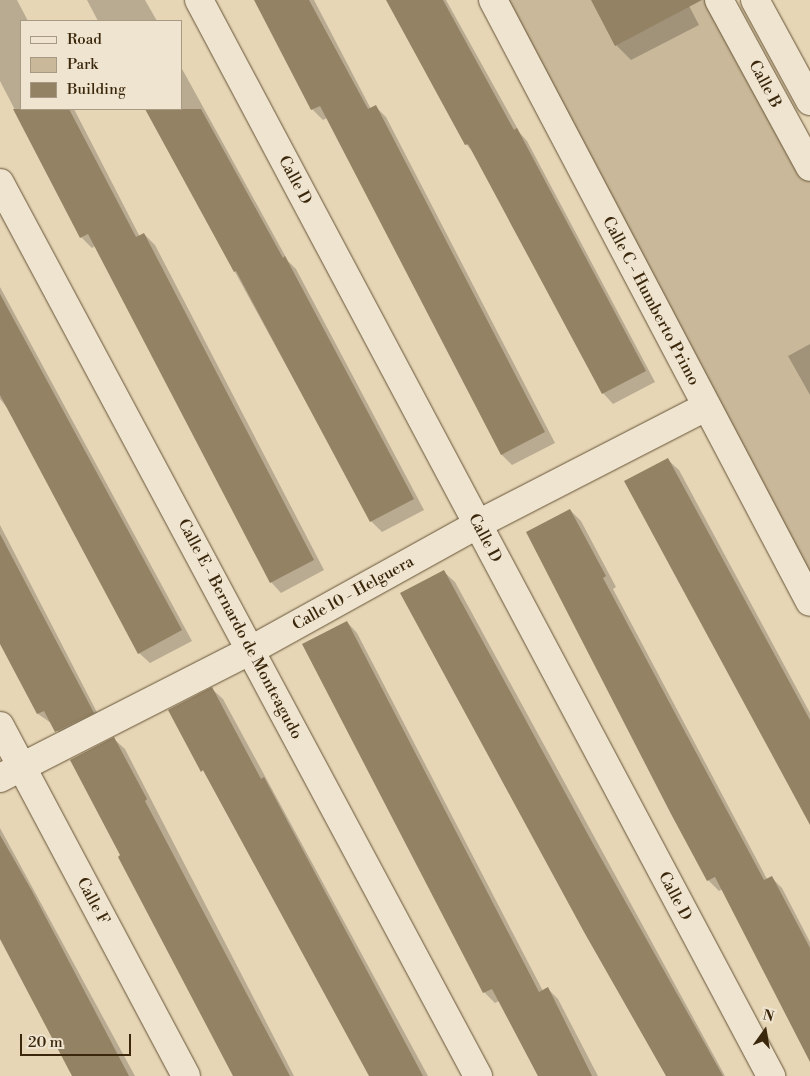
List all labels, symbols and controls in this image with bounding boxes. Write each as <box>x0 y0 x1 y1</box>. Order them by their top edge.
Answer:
legend <box>20 20 182 110</box>
text: Road <box>67 30 102 49</box>
text: Park <box>67 55 98 74</box>
street label: Calle B <box>745 57 785 111</box>
text: Building <box>67 80 126 99</box>
street label: Calle D <box>274 152 316 208</box>
street label: Calle C - Humberto Primo <box>598 213 704 389</box>
street label: Calle D <box>464 510 506 566</box>
street label: Calle E - Bernardo de Monteagudo <box>174 516 306 742</box>
street label: Calle 10 - Helguera <box>289 552 417 634</box>
street label: Calle D <box>654 868 696 924</box>
street label: Calle F <box>73 874 113 928</box>
north arrow <box>740 1006 790 1056</box>
text: N <box>761 1006 776 1026</box>
scale bar <box>22 1024 134 1056</box>
text: 20 m <box>28 1033 63 1052</box>

